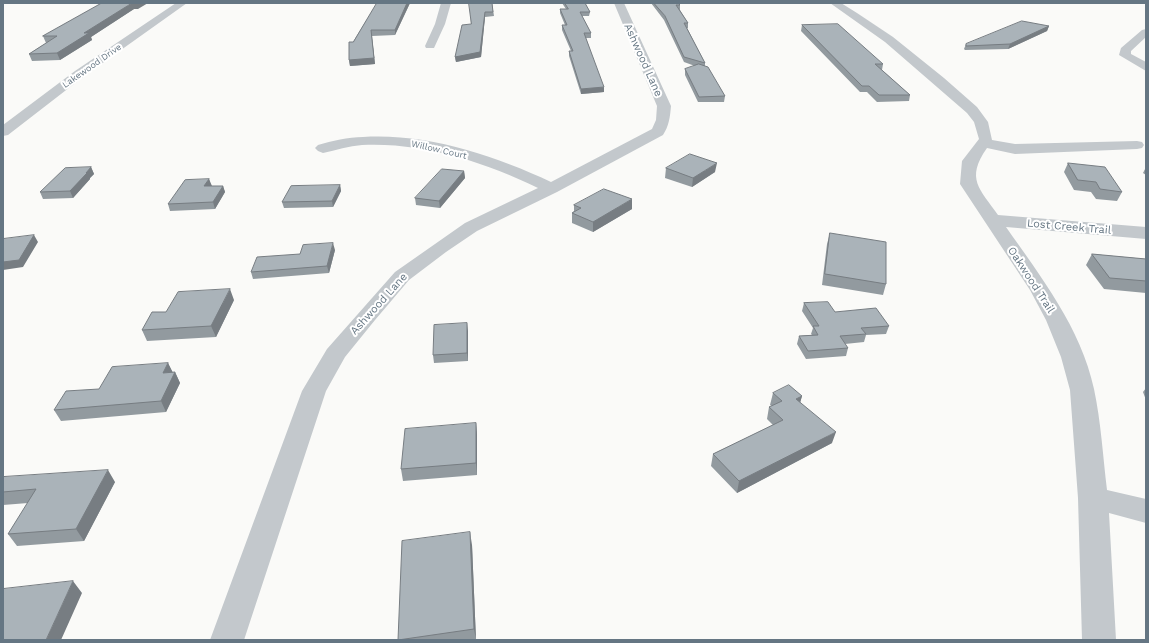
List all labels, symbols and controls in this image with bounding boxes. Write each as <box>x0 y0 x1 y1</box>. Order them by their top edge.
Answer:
street label: Ashwood Lane <box>621 21 665 99</box>
street label: Lakewood Drive <box>60 42 124 90</box>
street label: Willow Court <box>410 138 468 162</box>
street label: Lost Creek Trail <box>1026 217 1112 237</box>
street label: Oakwood Trail <box>1005 244 1057 316</box>
street label: Ashwood Lane <box>348 270 410 338</box>

